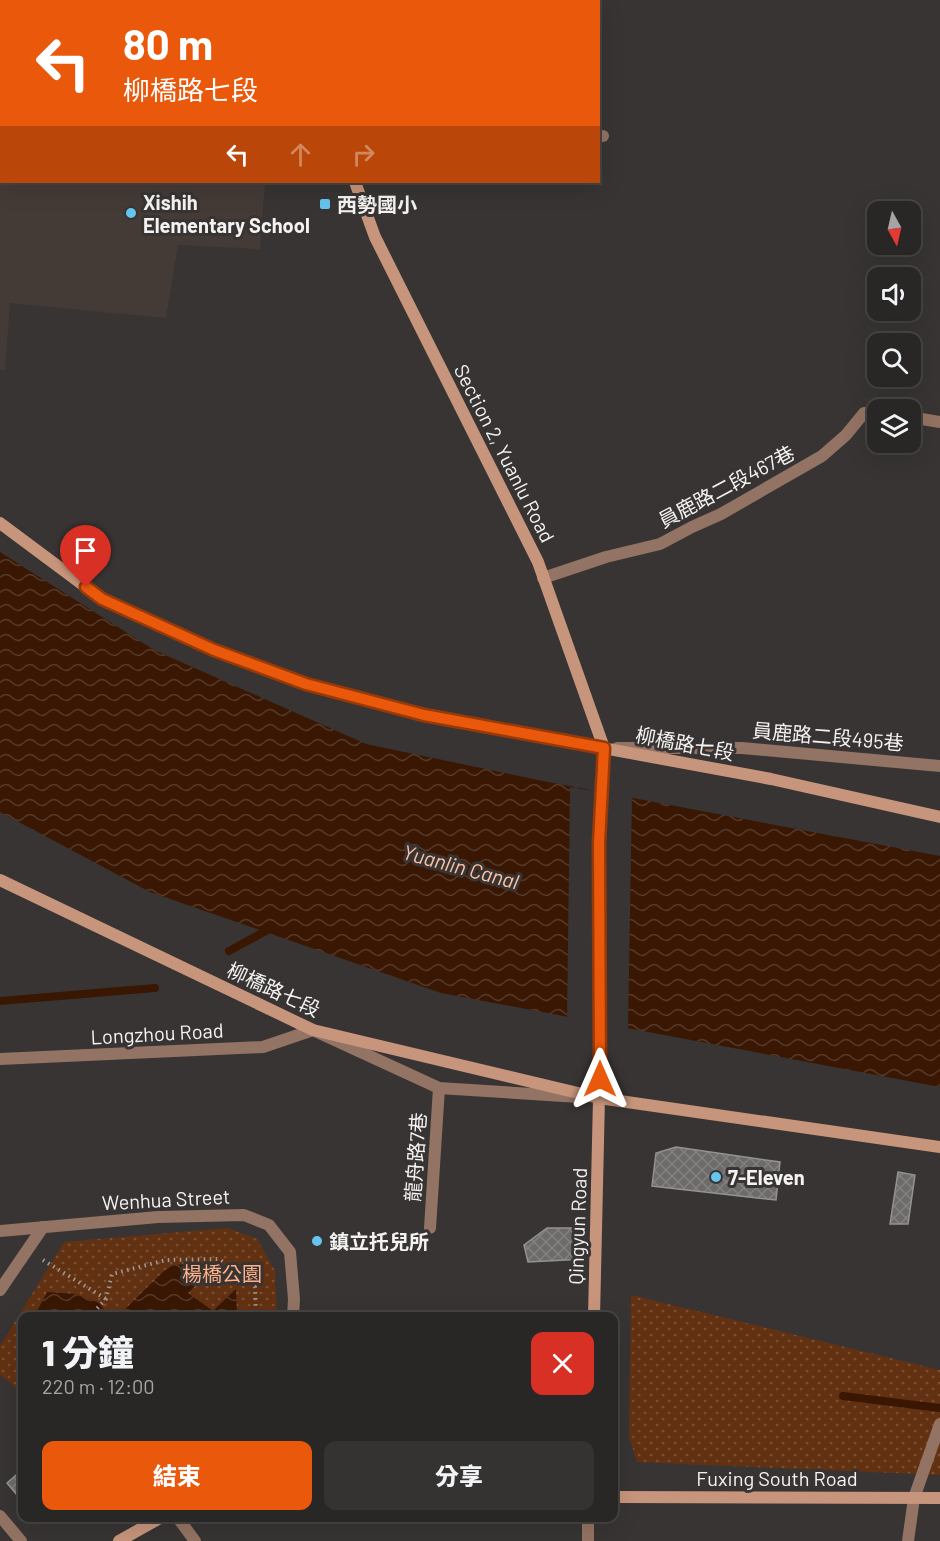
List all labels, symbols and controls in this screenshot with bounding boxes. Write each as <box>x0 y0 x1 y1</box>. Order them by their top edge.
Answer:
text: 80 m <box>123 18 213 68</box>
icon: left <box>24 24 102 102</box>
text: 柳橋路七段 <box>123 73 258 105</box>
icon: left <box>221 138 254 171</box>
icon: ahead <box>284 138 317 171</box>
icon: right <box>347 138 380 171</box>
place label: Xishih Elementary School <box>143 190 310 237</box>
place label: 西勢國小 <box>337 192 417 216</box>
marker: 西勢國小 <box>318 197 332 211</box>
north arrow <box>867 201 921 255</box>
map controls <box>867 201 921 453</box>
marker: Xishih Elementary School <box>124 206 138 220</box>
button: sound <box>867 267 921 321</box>
button: search <box>867 333 921 387</box>
street label: Section 2, Yuanlu Road <box>450 360 560 546</box>
button: layers <box>867 399 921 453</box>
street label: 員鹿路二段467巷 <box>654 440 798 532</box>
pin <box>60 525 111 587</box>
icon: arrive <box>69 534 102 567</box>
street label: 員鹿路二段495巷 <box>751 717 905 755</box>
street label: 柳橋路七段 <box>634 722 736 764</box>
water label: Yuanlin Canal <box>400 839 522 894</box>
street label: 柳橋路七段 <box>224 957 324 1021</box>
street label: Longzhou Road <box>90 1018 224 1048</box>
position arrow <box>568 1047 632 1111</box>
street label: 龍舟路7巷 <box>400 1112 430 1202</box>
place label: 7-Eleven <box>728 1165 805 1189</box>
street label: Qingyun Road <box>563 1167 591 1285</box>
marker: 7-Eleven <box>709 1170 723 1184</box>
street label: Wenhua Street <box>101 1184 231 1214</box>
place label: 鎮立托兒所 <box>329 1229 429 1253</box>
marker: 鎮立托兒所 <box>310 1234 324 1248</box>
park label: 楊橋公園 <box>182 1261 262 1285</box>
text: 1 分鐘 <box>42 1330 134 1373</box>
button: close <box>531 1332 594 1395</box>
text: 220 m · 12:00 <box>42 1374 155 1398</box>
button: 結束 <box>42 1441 312 1510</box>
button: 分享 <box>324 1441 594 1510</box>
street label: Fuxing South Road <box>696 1466 858 1490</box>

